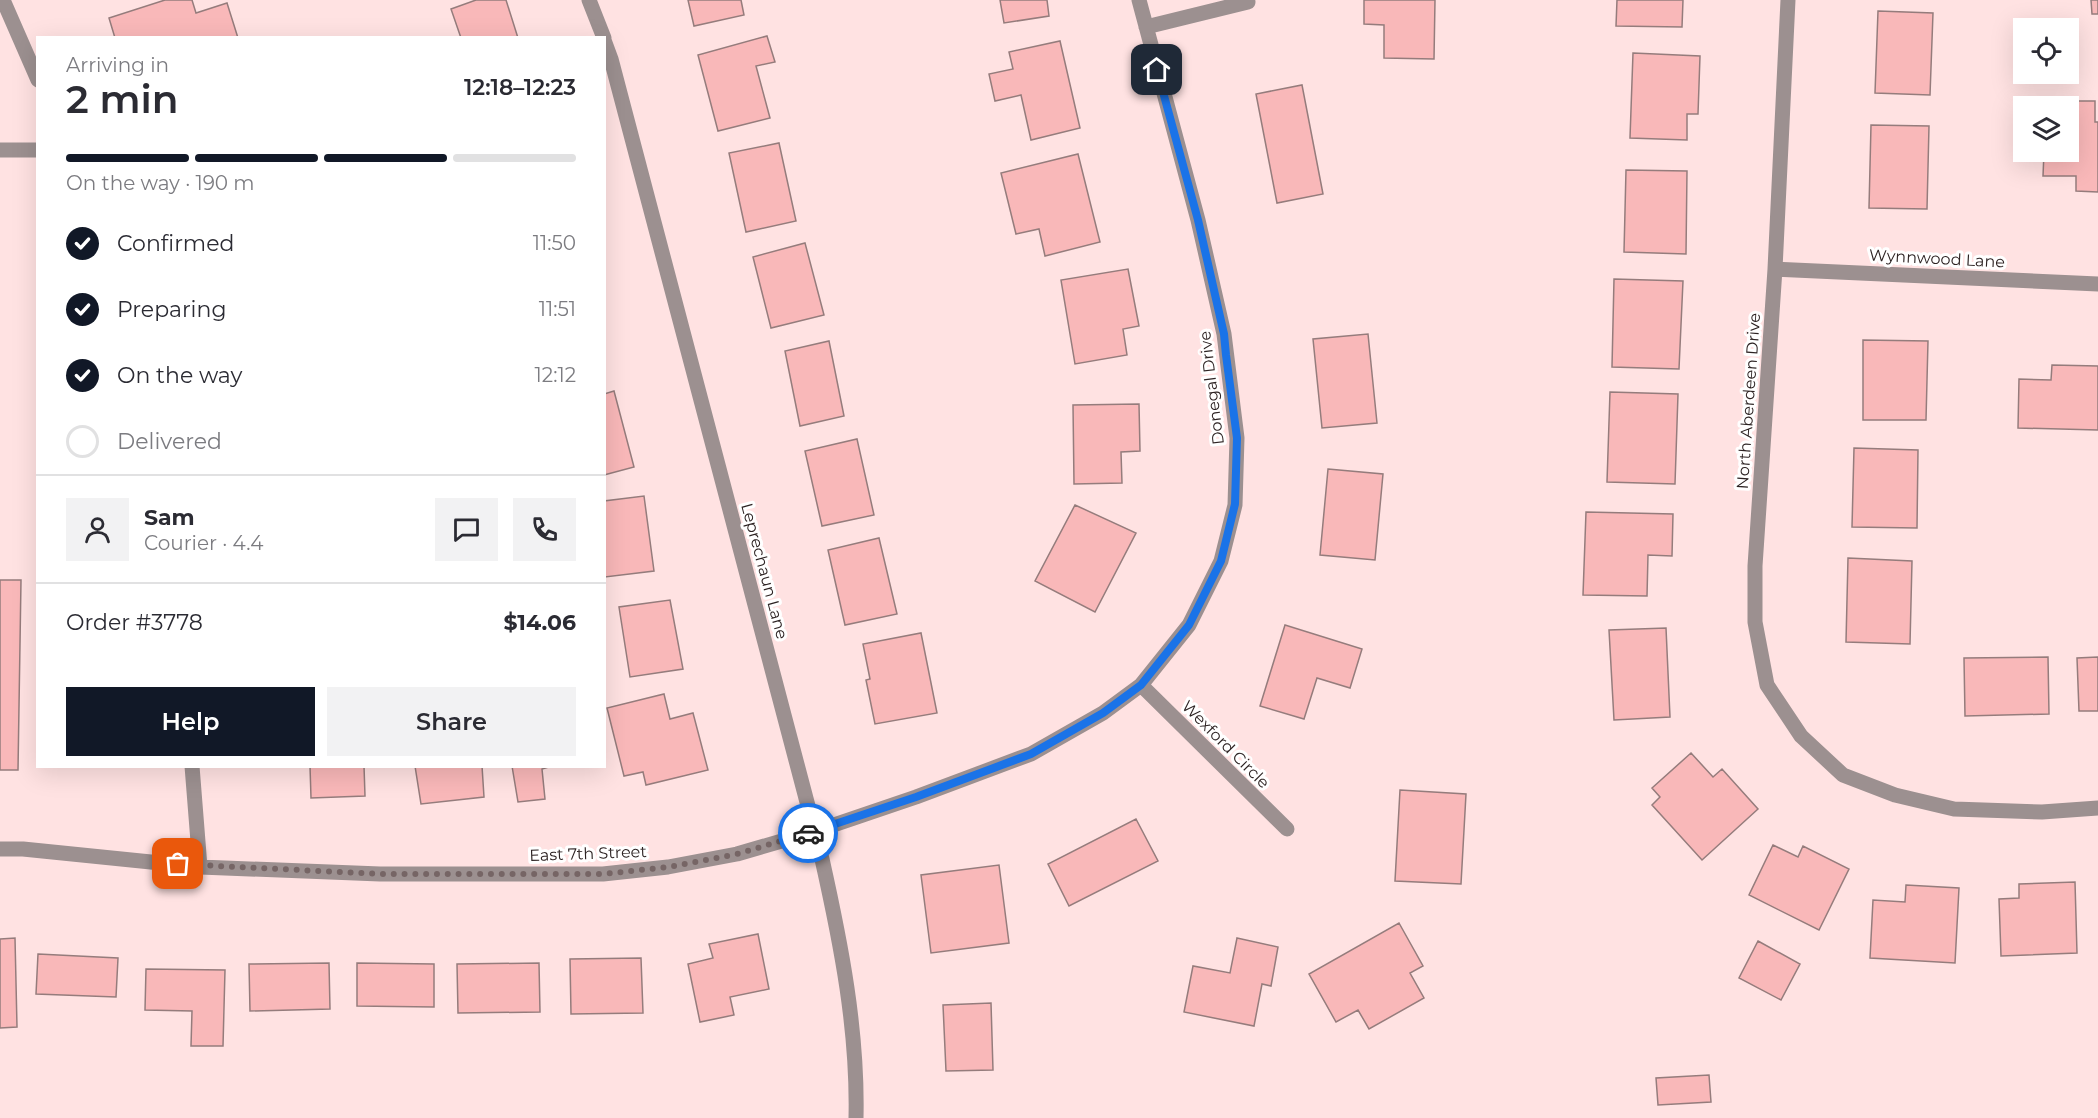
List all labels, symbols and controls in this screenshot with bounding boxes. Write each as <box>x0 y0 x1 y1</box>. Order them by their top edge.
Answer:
map controls <box>2013 18 2079 162</box>
button: locate <box>2013 18 2079 84</box>
pin <box>1131 44 1182 95</box>
text: Arriving in <box>66 53 169 77</box>
icon: home <box>1140 53 1173 86</box>
text: 12:18–12:23 <box>464 74 576 101</box>
text: 2 min <box>66 75 179 123</box>
button: layers <box>2013 96 2079 162</box>
text: On the way · 190 m <box>66 171 255 195</box>
icon: check <box>66 227 99 260</box>
text: Confirmed <box>117 230 234 257</box>
text: 11:50 <box>533 231 576 255</box>
street label: Wynnwood Lane <box>1868 245 2005 272</box>
icon: check <box>66 293 99 326</box>
text: Preparing <box>117 296 226 323</box>
text: 11:51 <box>539 297 576 321</box>
street label: North Aberdeen Drive <box>1733 312 1764 490</box>
street label: Donegal Drive <box>1195 330 1228 446</box>
icon: check <box>66 359 99 392</box>
text: On the way <box>117 362 242 389</box>
text: 12:12 <box>535 363 576 387</box>
text: Delivered <box>117 428 222 455</box>
button: person <box>66 498 129 561</box>
button: chat <box>435 498 498 561</box>
button: phone <box>513 498 576 561</box>
street label: Leprechaun Lane <box>737 501 792 641</box>
text: Sam <box>144 504 195 531</box>
text: Courier · 4.4 <box>144 531 263 555</box>
text: Order #3778 <box>66 609 203 636</box>
text: $14.06 <box>504 609 576 636</box>
button: Help <box>66 687 315 756</box>
button: Share <box>327 687 576 756</box>
street label: Wexford Circle <box>1178 697 1273 792</box>
courier <box>778 803 838 863</box>
icon: car <box>792 817 825 850</box>
pin <box>152 838 203 889</box>
street label: East 7th Street <box>529 842 648 865</box>
icon: bag <box>161 847 194 880</box>

